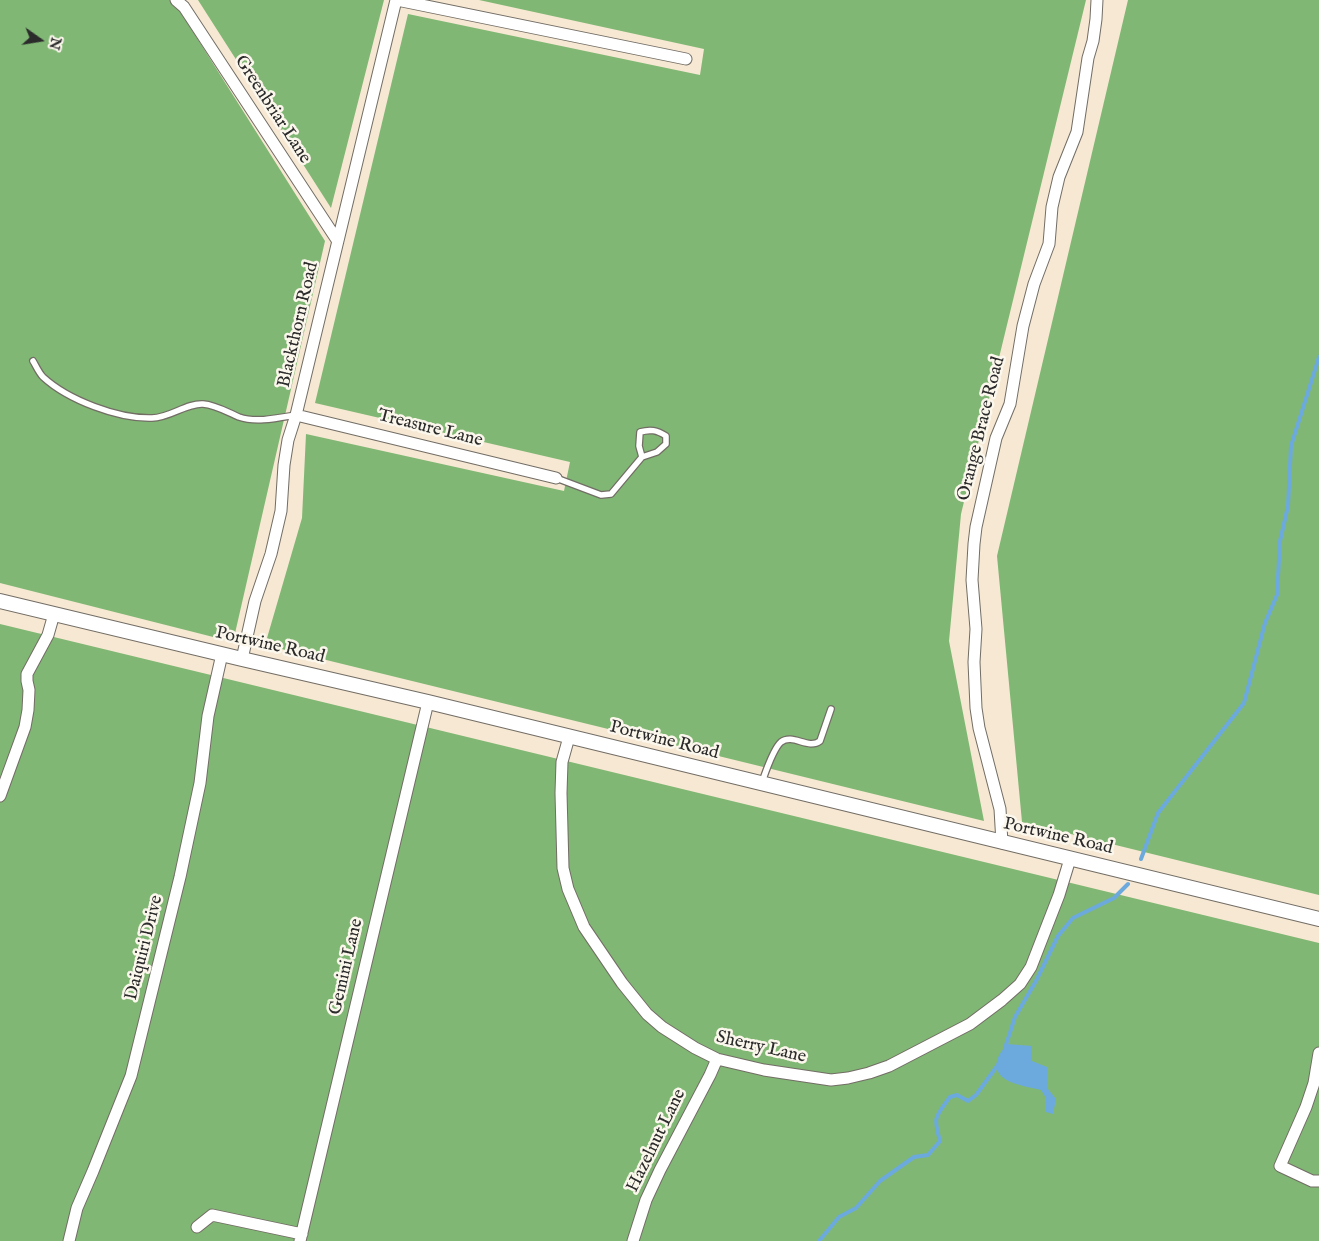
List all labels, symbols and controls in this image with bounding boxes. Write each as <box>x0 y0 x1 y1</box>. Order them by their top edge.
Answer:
north arrow <box>15 15 65 65</box>
text: N <box>44 35 65 51</box>
street label: Greenbriar Lane <box>229 52 315 168</box>
street label: Blackthorn Road <box>274 260 324 390</box>
street label: Orange Brace Road <box>954 355 1010 503</box>
street label: Treasure Lane <box>375 406 485 452</box>
street label: Portwine Road <box>213 623 327 669</box>
street label: Portwine Road <box>607 717 721 765</box>
street label: Portwine Road <box>1001 814 1115 860</box>
street label: Daiquiri Drive <box>122 893 168 1003</box>
street label: Gemini Lane <box>325 917 369 1017</box>
street label: Sherry Lane <box>714 1027 808 1069</box>
street label: Hazelnut Lane <box>623 1086 691 1196</box>

